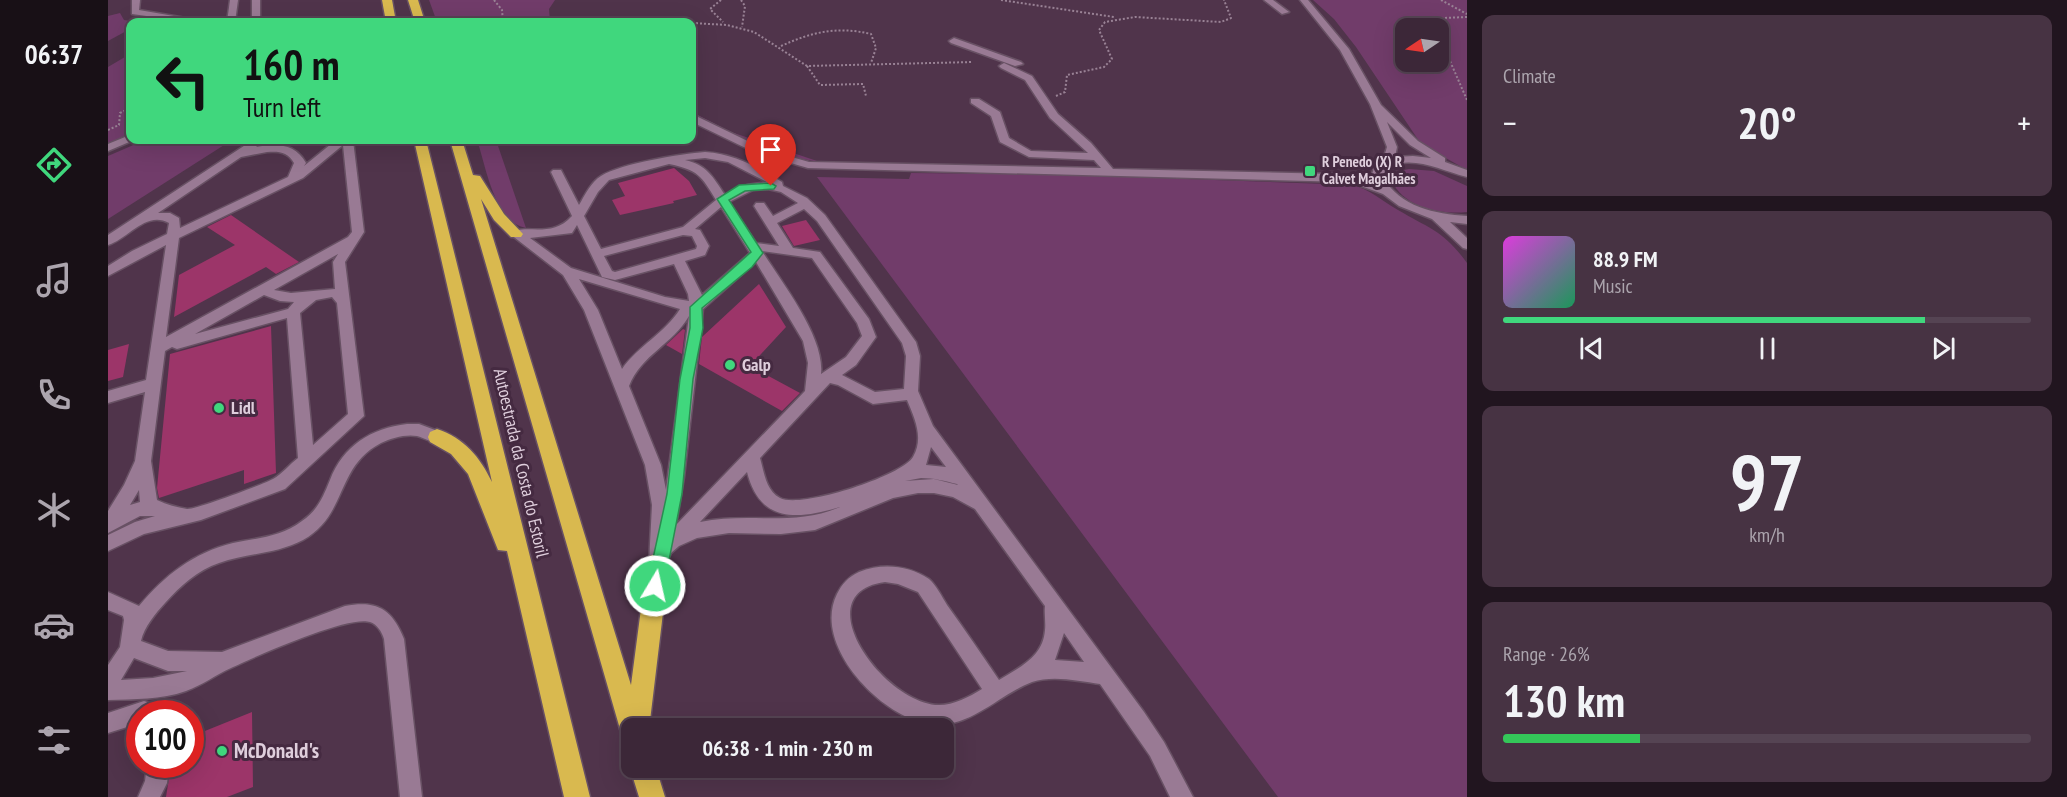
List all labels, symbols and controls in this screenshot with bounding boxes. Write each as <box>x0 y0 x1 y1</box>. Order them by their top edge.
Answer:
north arrow <box>1395 18 1449 72</box>
map controls <box>1395 18 1449 72</box>
text: 06:37 <box>25 37 83 71</box>
text: 160 m <box>243 37 340 92</box>
icon: left <box>144 42 222 120</box>
text: Climate <box>1503 63 1556 89</box>
text: Turn left <box>243 90 321 124</box>
text: 20° <box>1737 93 1797 151</box>
text: − <box>1503 101 1517 144</box>
text: + <box>2017 101 2031 144</box>
pin <box>745 124 796 186</box>
icon: arrive <box>754 133 787 166</box>
icon: directions <box>33 144 75 186</box>
place label: R Penedo (X) R Calvet Magalhães <box>1322 152 1416 188</box>
marker: R Penedo (X) R Calvet Magalhães <box>1303 164 1317 178</box>
text: 88.9 FM <box>1593 245 1658 273</box>
icon: music <box>33 259 75 301</box>
text: Music <box>1593 273 1633 299</box>
icon: previous <box>1575 332 1608 365</box>
icon: pause <box>1751 332 1784 365</box>
icon: next <box>1927 332 1960 365</box>
place label: Galp <box>742 353 771 376</box>
marker: Galp <box>723 358 737 372</box>
street label: Autoestrada da Costa do Estoril <box>489 366 555 561</box>
icon: phone <box>33 374 75 416</box>
place label: Lidl <box>231 396 256 419</box>
marker: Lidl <box>212 401 226 415</box>
text: 97 <box>1730 432 1804 533</box>
icon: climate <box>33 489 75 531</box>
text: km/h <box>1749 522 1785 548</box>
position arrow <box>623 554 687 618</box>
icon: car <box>33 604 75 646</box>
text: Range · 26% <box>1503 641 1590 667</box>
text: 130 km <box>1503 671 1625 729</box>
speed limit sign: 100 <box>126 700 204 778</box>
icon: filters <box>33 719 75 761</box>
text: 06:38 · 1 min · 230 m <box>702 734 873 762</box>
place label: McDonald's <box>234 737 319 764</box>
marker: McDonald's <box>215 744 229 758</box>

